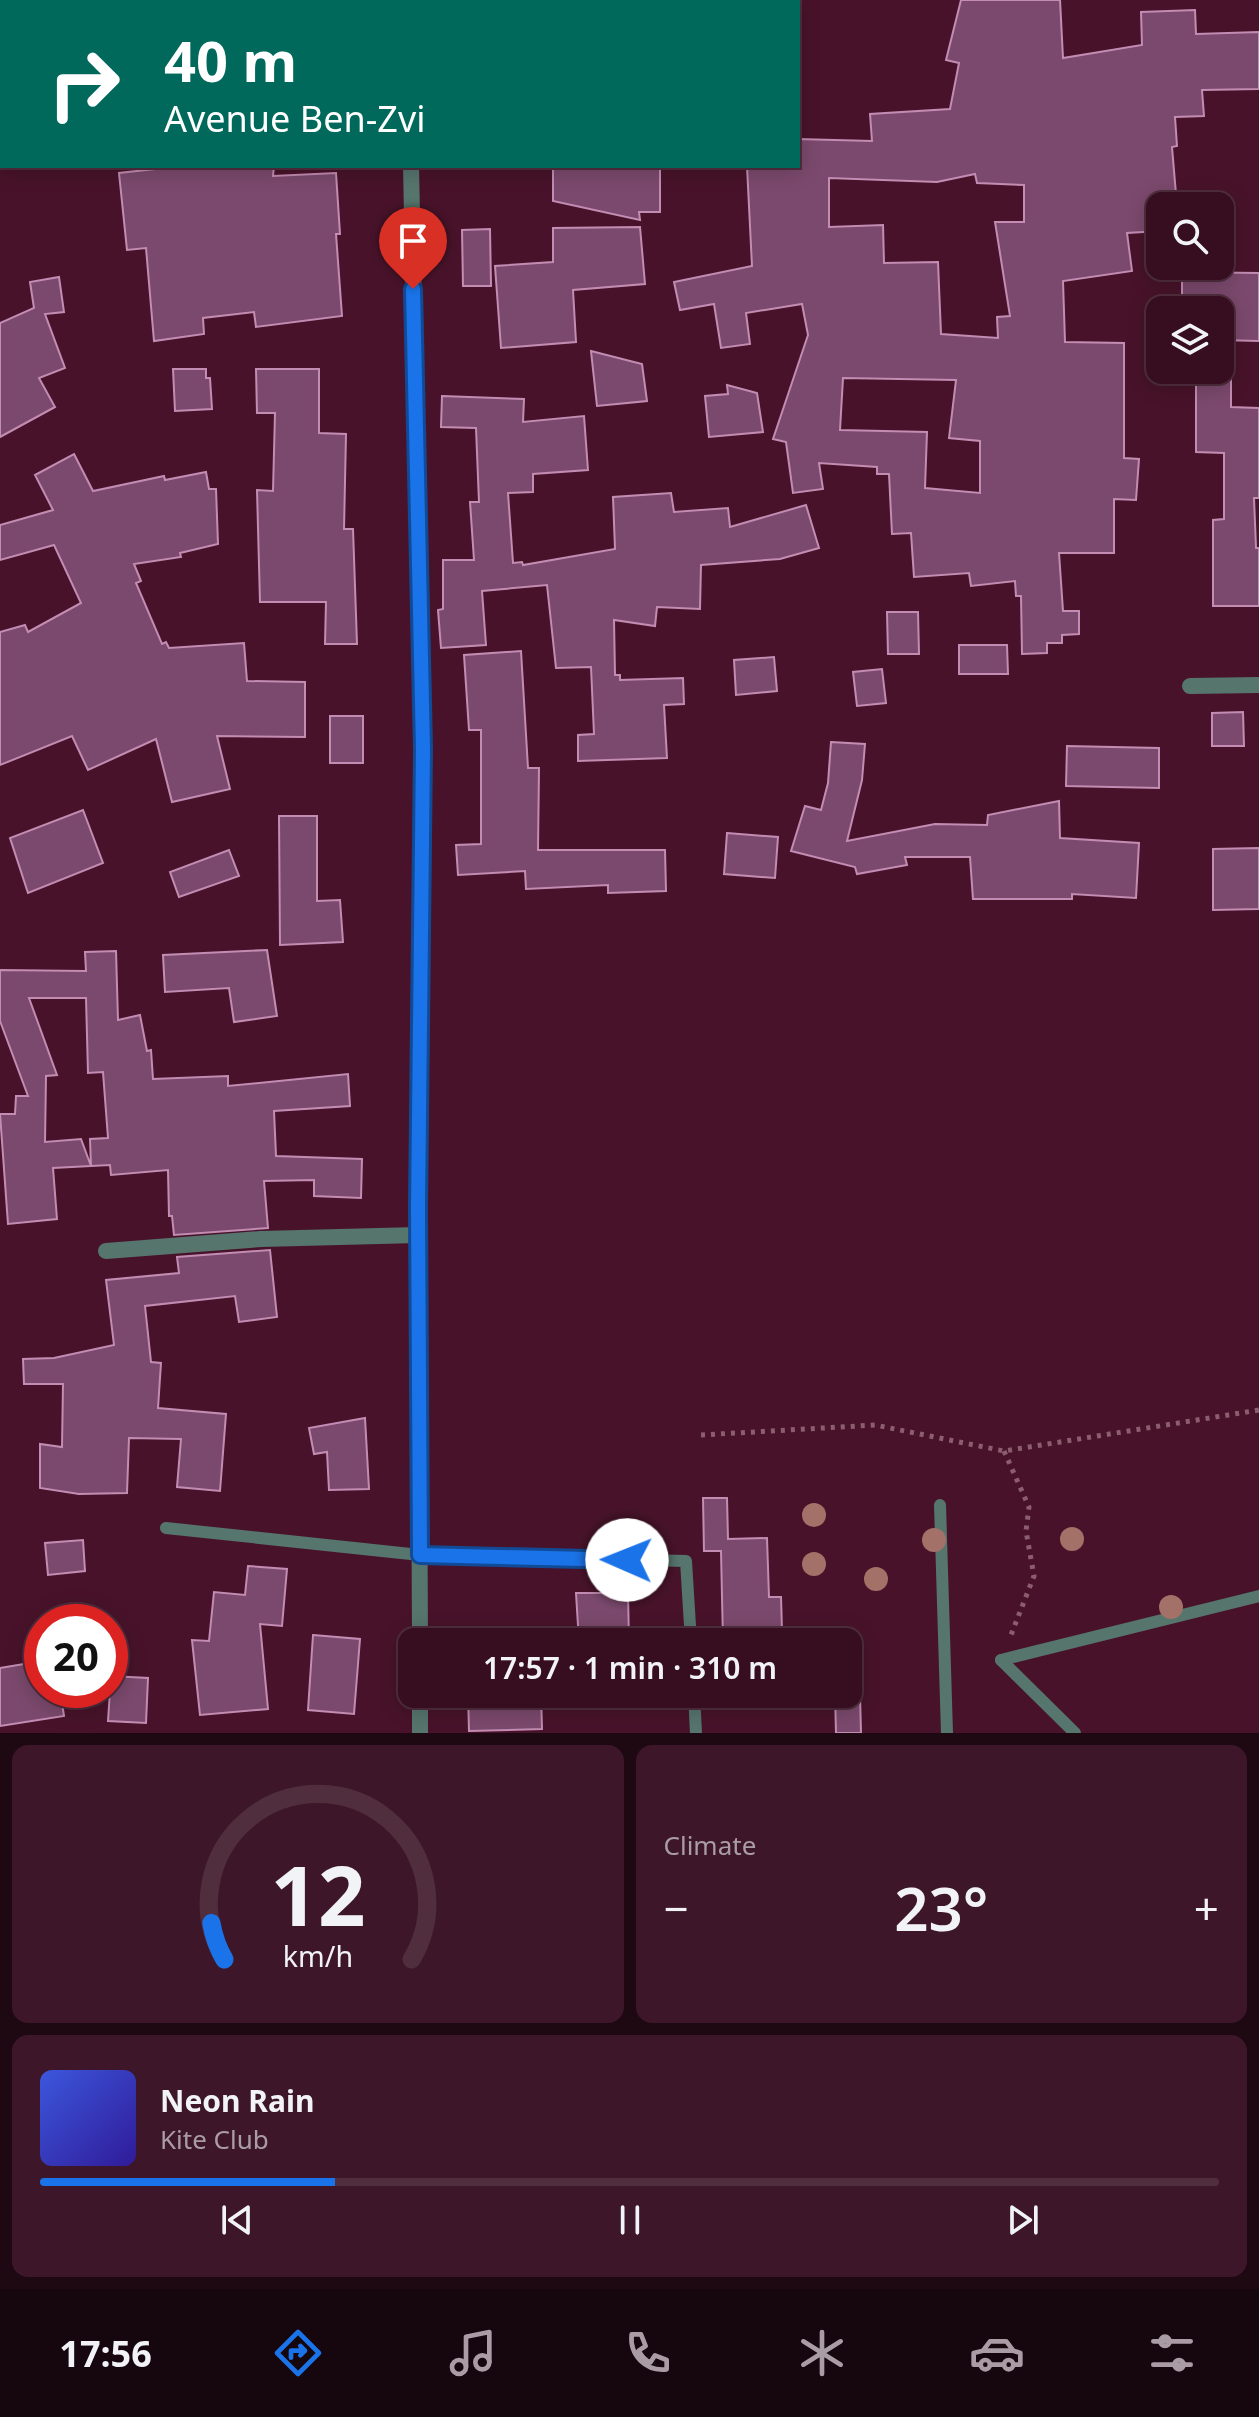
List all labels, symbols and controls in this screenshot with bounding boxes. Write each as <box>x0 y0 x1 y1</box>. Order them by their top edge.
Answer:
text: 40 m <box>164 22 297 98</box>
icon: right <box>32 32 136 136</box>
text: Avenue Ben-Zvi <box>164 94 425 143</box>
map controls <box>1146 192 1234 384</box>
button: search <box>1146 192 1234 280</box>
pin <box>379 207 447 289</box>
icon: arrive <box>391 219 435 263</box>
button: layers <box>1146 296 1234 384</box>
position arrow <box>585 1518 669 1602</box>
speed limit sign: 20 <box>24 1604 128 1708</box>
text: 17:57 · 1 min · 310 m <box>483 1647 777 1688</box>
text: Climate <box>664 1827 756 1863</box>
text: 12 <box>270 1837 365 1950</box>
text: 23° <box>894 1867 988 1949</box>
text: − <box>664 1878 689 1938</box>
text: + <box>1194 1878 1219 1938</box>
text: km/h <box>283 1936 353 1975</box>
text: Neon Rain <box>160 2080 314 2121</box>
text: Kite Club <box>160 2121 269 2157</box>
icon: previous <box>215 2198 259 2242</box>
icon: pause <box>608 2198 652 2242</box>
icon: next <box>1001 2198 1045 2242</box>
icon: directions <box>270 2325 326 2381</box>
icon: music <box>445 2325 501 2381</box>
icon: phone <box>620 2325 676 2381</box>
icon: climate <box>794 2325 850 2381</box>
icon: car <box>969 2325 1025 2381</box>
icon: filters <box>1144 2325 1200 2381</box>
text: 17:56 <box>59 2329 152 2378</box>

